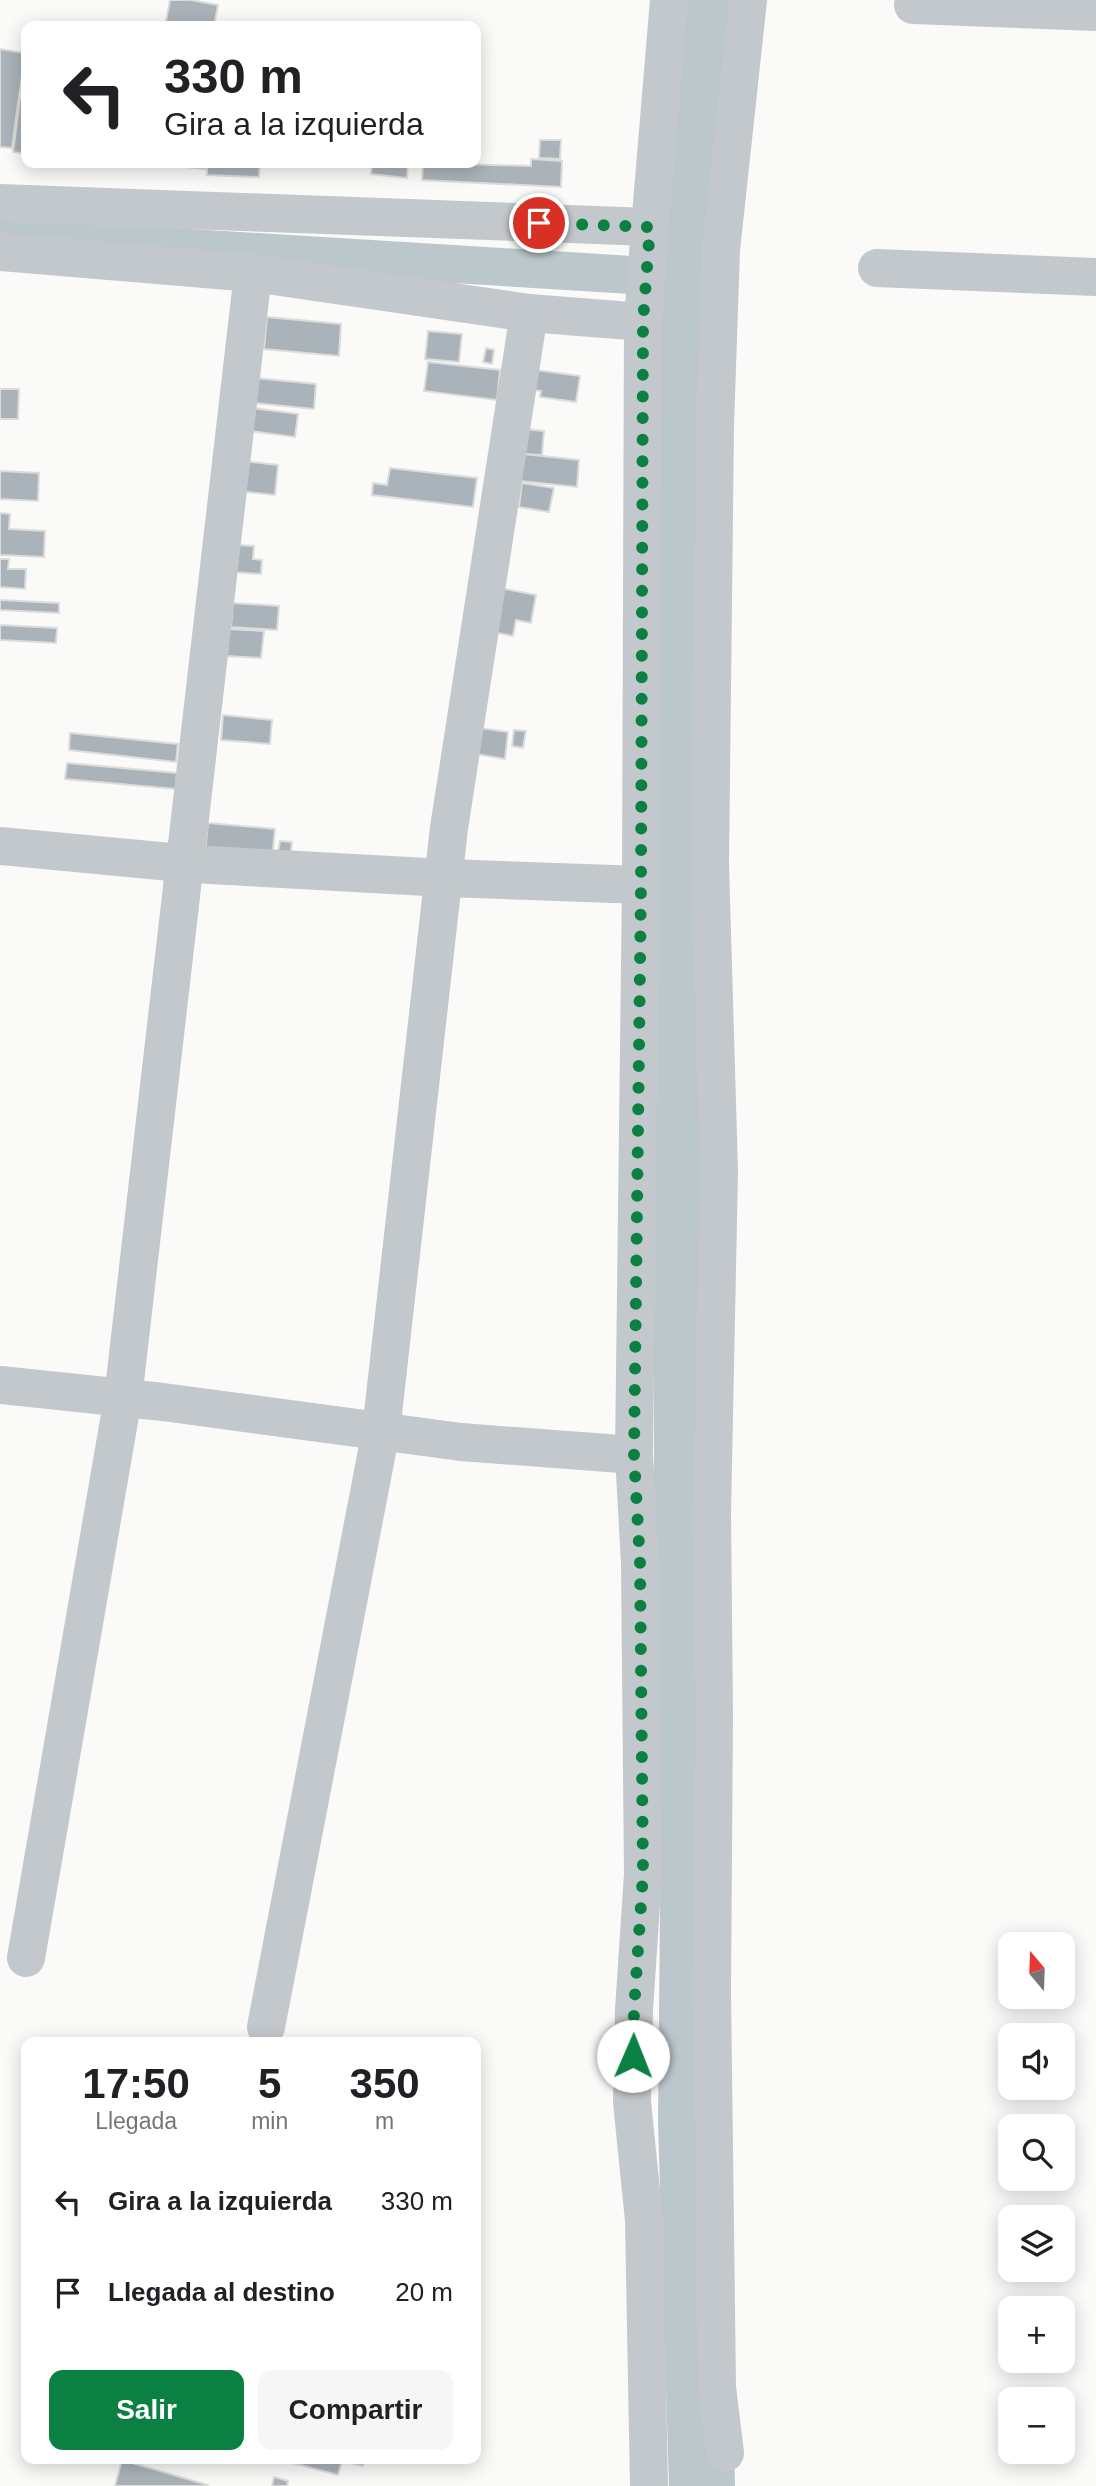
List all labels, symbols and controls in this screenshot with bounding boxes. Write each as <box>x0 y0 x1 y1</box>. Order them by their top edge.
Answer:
icon: left <box>49 49 140 140</box>
text: 330 m <box>164 49 303 103</box>
text: Gira a la izquierda <box>164 106 424 142</box>
pin <box>509 193 569 253</box>
icon: arrive <box>520 204 558 242</box>
north arrow <box>998 1932 1074 2009</box>
map controls <box>998 1932 1075 2464</box>
position arrow <box>596 2019 670 2093</box>
button: sound <box>998 2023 1075 2100</box>
text: 17:50 <box>82 2060 190 2107</box>
text: 5 <box>258 2060 281 2107</box>
text: 350 <box>350 2060 420 2107</box>
text: Llegada <box>95 2108 177 2134</box>
text: min <box>251 2108 288 2134</box>
text: m <box>375 2108 394 2134</box>
button: search <box>998 2114 1075 2191</box>
icon: left <box>49 2183 87 2221</box>
text: Gira a la izquierda <box>108 2186 332 2216</box>
text: 330 m <box>381 2186 453 2216</box>
button: layers <box>998 2205 1075 2282</box>
icon: arrive <box>49 2274 87 2312</box>
text: Llegada al destino <box>108 2277 335 2307</box>
text: 20 m <box>395 2277 453 2307</box>
button: + <box>998 2296 1075 2373</box>
button: Salir <box>49 2370 244 2450</box>
button: Compartir <box>258 2370 453 2450</box>
button: − <box>998 2387 1075 2464</box>

